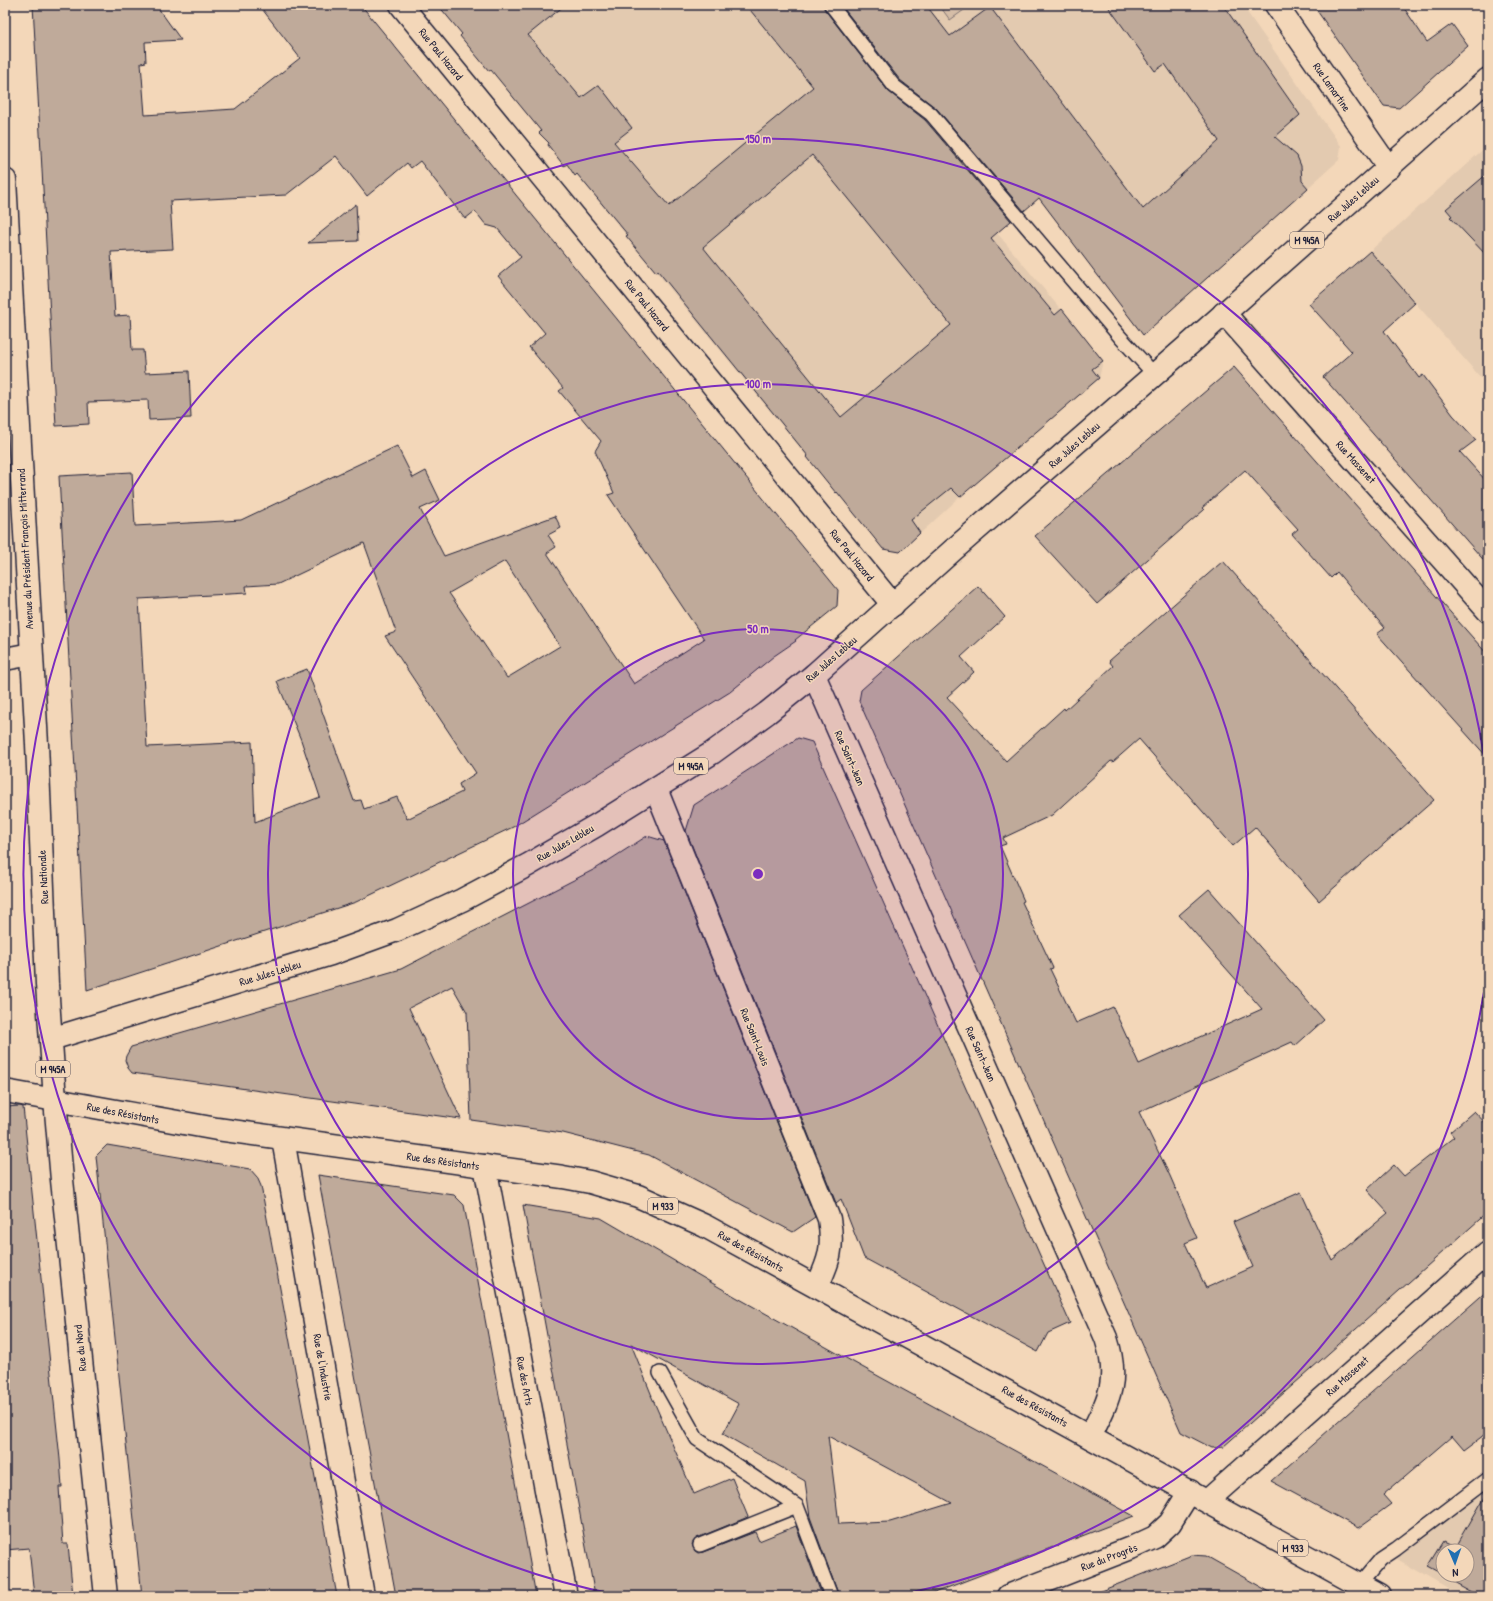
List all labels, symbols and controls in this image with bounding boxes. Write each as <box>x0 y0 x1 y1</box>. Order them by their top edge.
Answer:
street label: Rue Paul Hazard <box>416 25 467 83</box>
street label: Rue Lamartine <box>1310 60 1354 115</box>
text: 150 m <box>745 130 771 147</box>
street label: Rue Jules Lebleu <box>1324 172 1382 225</box>
road number: M 945A <box>1290 232 1324 248</box>
street label: Rue Paul Hazard <box>622 276 673 334</box>
text: 100 m <box>745 375 771 392</box>
street label: Rue Jules Lebleu <box>1045 418 1103 471</box>
street label: Rue Massenet <box>1333 438 1379 487</box>
street label: Avenue du Président François Mitterrand <box>14 468 36 630</box>
street label: Rue Paul Hazard <box>827 526 878 584</box>
text: 50 m <box>747 620 769 637</box>
street label: Rue Jules Lebleu <box>802 632 860 685</box>
street label: Rue Saint-Jean <box>832 728 868 788</box>
road number: M 945A <box>674 758 708 774</box>
street label: Rue Jules Lebleu <box>534 821 597 865</box>
street label: Rue Nationale <box>35 849 51 904</box>
centre of rings <box>751 867 765 881</box>
street label: Rue Jules Lebleu <box>238 957 303 989</box>
street label: Rue Saint-Louis <box>737 1006 773 1068</box>
street label: Rue Saint-Jean <box>963 1024 999 1084</box>
road number: M 945A <box>36 1061 70 1077</box>
street label: Rue des Résistants <box>86 1099 160 1127</box>
street label: Rue des Résistants <box>406 1149 480 1173</box>
road number: M 933 <box>648 1198 678 1214</box>
street label: Rue des Résistants <box>716 1227 786 1275</box>
street label: Rue du Nord <box>71 1324 89 1372</box>
street label: Rue de l'Industrie <box>310 1333 336 1402</box>
street label: Rue Massenet <box>1323 1353 1372 1399</box>
street label: Rue des Arts <box>513 1355 537 1407</box>
street label: Rue des Résistants <box>1000 1382 1070 1430</box>
street label: Rue du Progrès <box>1079 1540 1139 1574</box>
road number: M 933 <box>1278 1540 1308 1556</box>
north arrow <box>1435 1543 1475 1583</box>
text: N <box>1452 1566 1459 1580</box>

